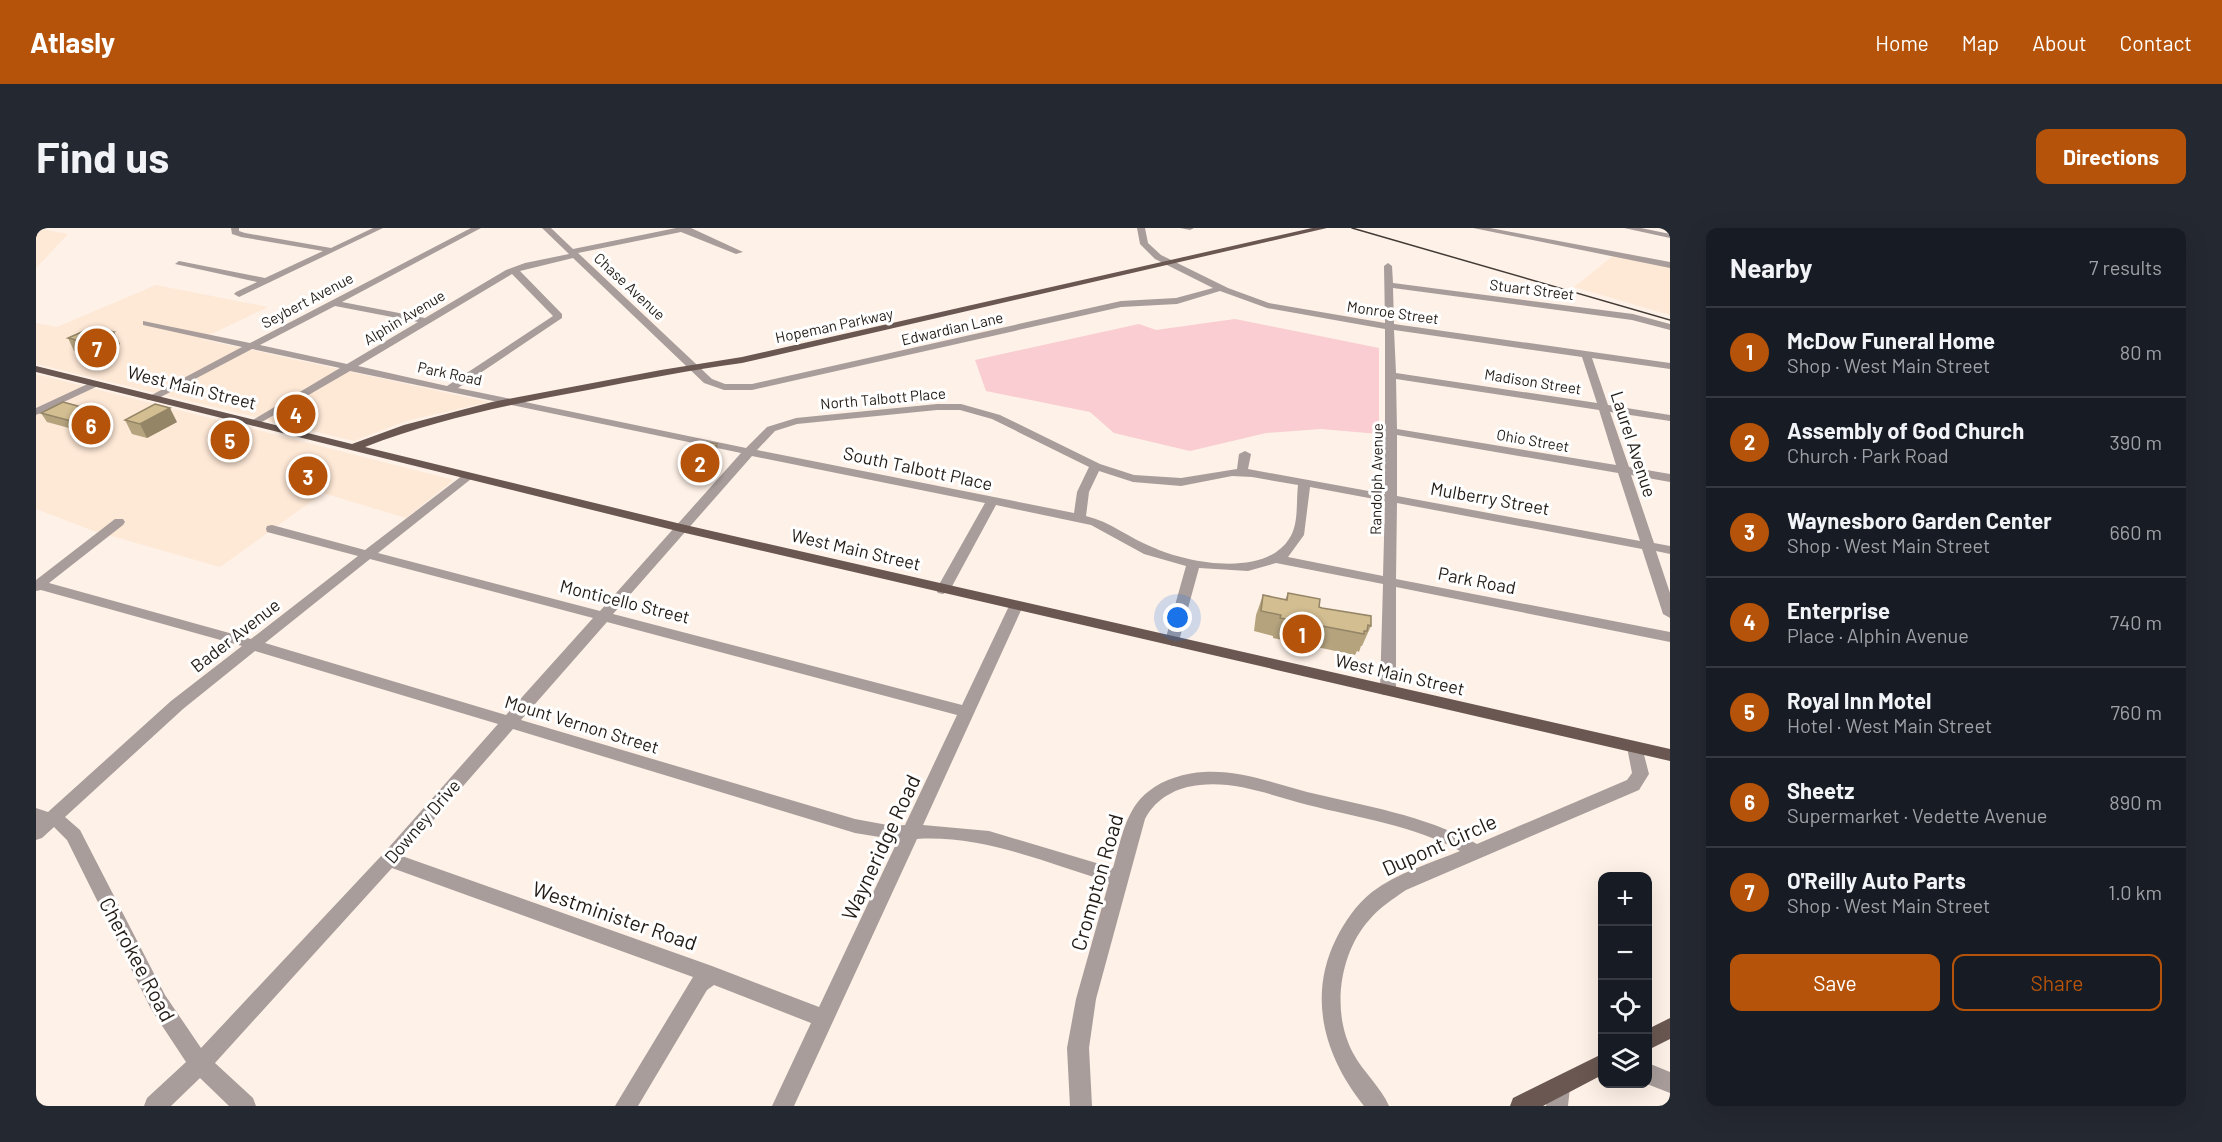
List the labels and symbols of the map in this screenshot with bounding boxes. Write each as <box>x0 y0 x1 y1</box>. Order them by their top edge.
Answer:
street label: Chase Avenue <box>591 248 669 324</box>
street label: Seybert Avenue <box>258 268 356 332</box>
street label: Stuart Street <box>1489 275 1575 303</box>
street label: Alphin Avenue <box>360 286 448 348</box>
street label: Monroe Street <box>1346 297 1440 327</box>
street label: Hopeman Parkway <box>773 304 895 346</box>
street label: Edwardian Lane <box>899 308 1005 348</box>
pin: 7 <box>78 326 116 370</box>
street label: Park Road <box>416 357 484 389</box>
street label: West Main Street <box>125 360 259 414</box>
street label: Madison Street <box>1483 364 1583 398</box>
street label: North Talbott Place <box>820 384 946 412</box>
street label: Laurel Avenue <box>1607 388 1661 500</box>
pin: 4 <box>276 392 316 436</box>
pin: 6 <box>72 402 110 448</box>
pin: 5 <box>210 418 250 462</box>
street label: Randolph Avenue <box>1366 423 1386 535</box>
street label: Ohio Street <box>1495 425 1571 455</box>
pin: 2 <box>680 440 720 486</box>
street label: South Talbott Place <box>841 441 995 495</box>
pin: 3 <box>288 454 328 498</box>
street label: Mulberry Street <box>1429 477 1551 519</box>
street label: West Main Street <box>789 523 923 575</box>
street label: Park Road <box>1436 562 1518 598</box>
street label: Monticello Street <box>558 574 692 628</box>
street label: Bader Avenue <box>186 593 284 677</box>
your location <box>1163 603 1192 632</box>
pin: 1 <box>1282 612 1322 656</box>
street label: West Main Street <box>1333 648 1467 700</box>
street label: Mount Vernon Street <box>502 690 662 758</box>
street label: Wayneridge Road <box>835 770 925 924</box>
street label: Downey Drive <box>379 774 465 868</box>
street label: Dupont Circle <box>1378 808 1500 880</box>
street label: Crompton Road <box>1064 811 1128 953</box>
street label: Westminister Road <box>529 875 701 955</box>
street label: Cherokee Road <box>95 893 181 1025</box>

